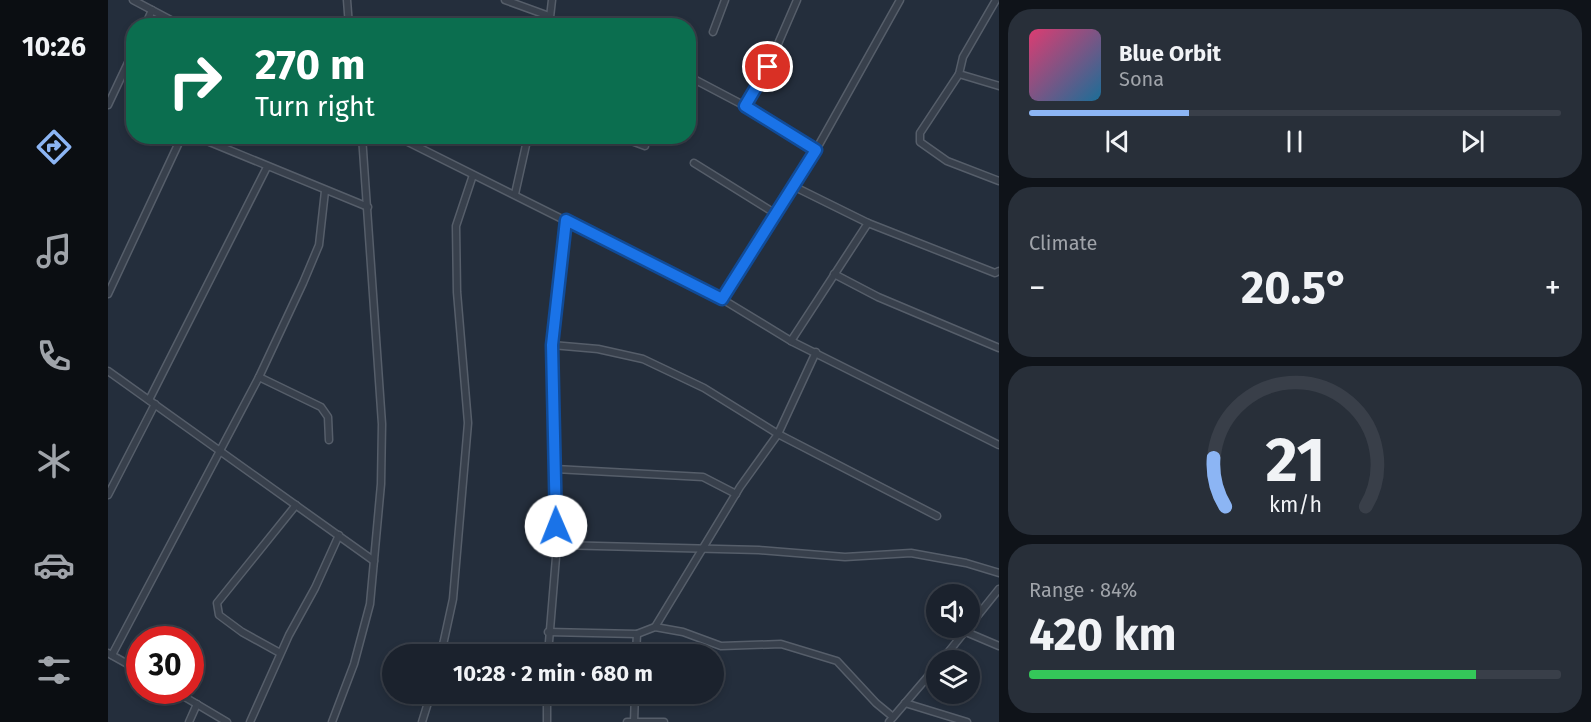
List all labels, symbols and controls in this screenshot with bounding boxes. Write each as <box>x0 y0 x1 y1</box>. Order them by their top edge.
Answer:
text: 10:26 <box>22 31 86 63</box>
text: 270 m <box>255 40 366 90</box>
text: Blue Orbit <box>1119 40 1221 67</box>
pin <box>742 41 793 92</box>
icon: right <box>156 42 234 120</box>
icon: arrive <box>751 50 784 83</box>
text: Sona <box>1119 67 1164 91</box>
text: Turn right <box>255 91 375 123</box>
icon: previous <box>1101 125 1134 158</box>
icon: pause <box>1278 125 1311 158</box>
icon: next <box>1456 125 1489 158</box>
icon: directions <box>33 126 75 168</box>
icon: music <box>33 230 75 272</box>
text: Climate <box>1029 231 1097 255</box>
text: 20.5° <box>1241 261 1349 315</box>
text: − <box>1029 268 1046 308</box>
text: + <box>1545 268 1561 308</box>
icon: phone <box>33 335 75 377</box>
text: 21 <box>1265 423 1325 498</box>
icon: climate <box>33 440 75 482</box>
text: km/h <box>1268 493 1322 519</box>
position arrow <box>524 494 588 558</box>
icon: car <box>33 544 75 586</box>
text: Range · 84% <box>1029 578 1137 602</box>
map controls <box>926 584 980 704</box>
button: sound <box>926 584 980 638</box>
text: 420 km <box>1029 608 1177 662</box>
speed limit sign: 30 <box>126 626 204 704</box>
icon: filters <box>33 649 75 691</box>
button: layers <box>926 650 980 704</box>
text: 10:28 · 2 min · 680 m <box>453 660 653 687</box>

